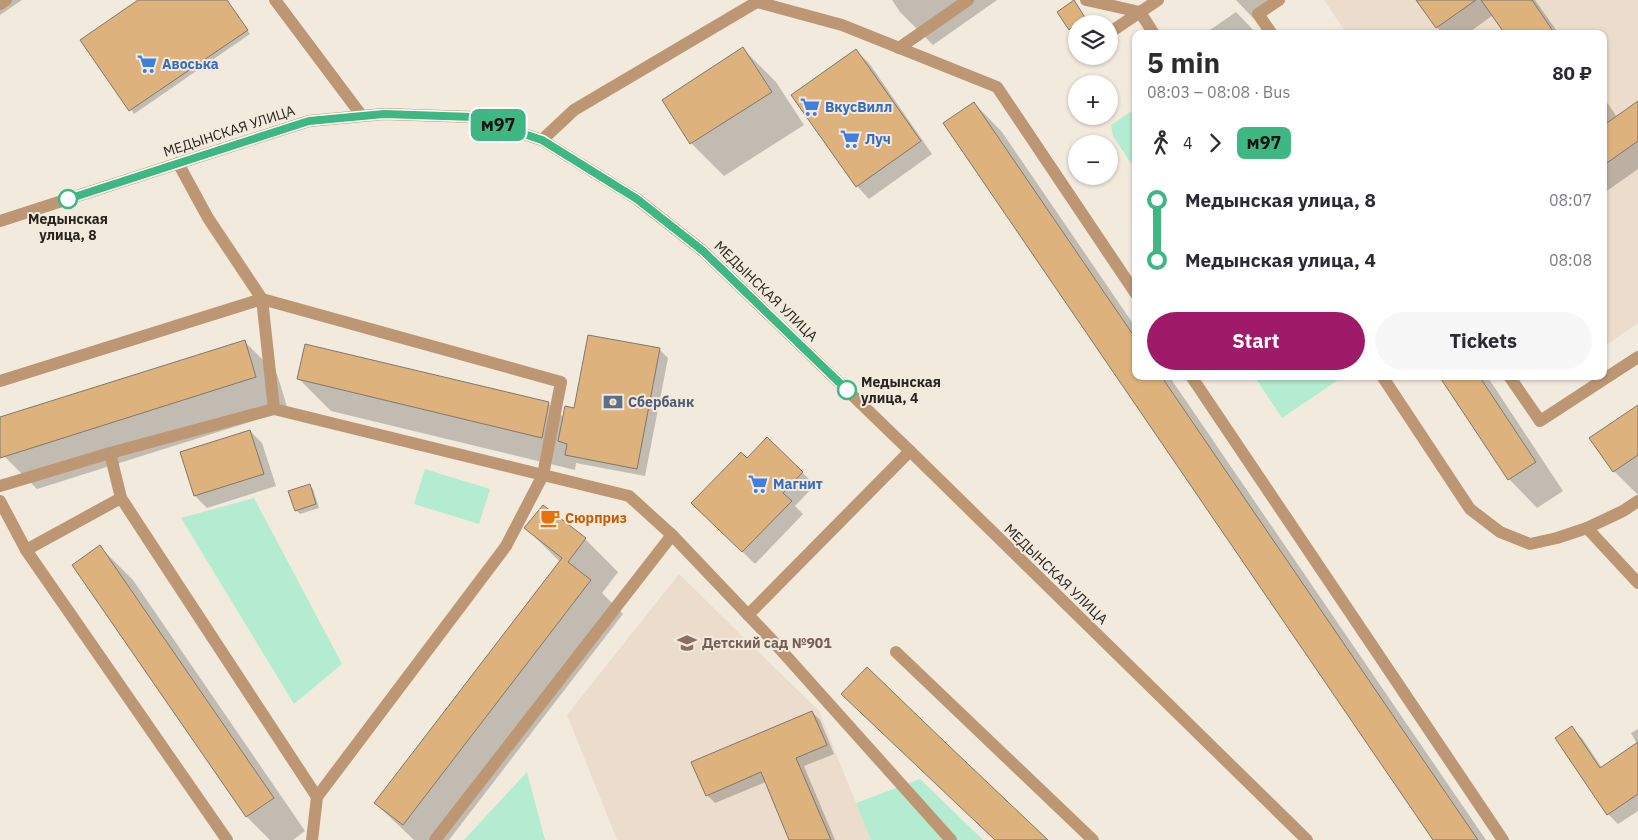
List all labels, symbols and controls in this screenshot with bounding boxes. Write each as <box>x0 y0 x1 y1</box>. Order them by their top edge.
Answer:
map controls <box>1068 15 1118 185</box>
button: layers <box>1068 15 1118 65</box>
text: 5 min <box>1147 44 1220 81</box>
supermarket icon: Авоська <box>136 53 158 75</box>
place label: Авоська <box>162 55 219 73</box>
text: 80 ₽ <box>1552 61 1592 85</box>
button: + <box>1068 75 1118 125</box>
text: 08:03 – 08:08 · Bus <box>1147 82 1290 102</box>
supermarket icon: ВкусВилл <box>799 96 821 118</box>
place label: ВкусВилл <box>825 98 892 116</box>
street label: МЕДЫНСКАЯ УЛИЦА <box>161 101 297 161</box>
line badge: м97 <box>469 109 527 141</box>
text: м97 <box>481 113 515 136</box>
supermarket icon: Луч <box>839 128 861 150</box>
icon: walk <box>1147 129 1175 157</box>
icon: forward <box>1201 129 1229 157</box>
place label: Луч <box>865 130 891 148</box>
text: м97 <box>1247 131 1281 154</box>
text: 4 <box>1183 133 1193 153</box>
button: − <box>1068 135 1118 185</box>
text: Медынская улица, 8 <box>1185 188 1376 212</box>
marker: Медынская улица, 8 <box>58 189 78 209</box>
text: 08:07 <box>1549 190 1592 210</box>
place label: Медынская улица, 8 <box>28 210 108 244</box>
street label: МЕДЫНСКАЯ УЛИЦА <box>710 237 822 345</box>
text: Медынская улица, 4 <box>1185 248 1376 272</box>
text: 08:08 <box>1549 250 1592 270</box>
button: Start <box>1147 312 1365 370</box>
button: Tickets <box>1375 312 1592 370</box>
place label: Медынская улица, 4 <box>861 373 941 407</box>
marker: Медынская улица, 4 <box>837 380 857 400</box>
bank icon: Сбербанк <box>602 391 624 413</box>
place label: Сбербанк <box>628 393 694 411</box>
supermarket icon: Магнит <box>747 473 769 495</box>
place label: Магнит <box>773 475 823 493</box>
cafe icon: Сюрприз <box>539 507 561 529</box>
place label: Сюрприз <box>565 509 627 527</box>
street label: МЕДЫНСКАЯ УЛИЦА <box>1000 520 1112 628</box>
school or university icon: Детский сад №901 <box>676 632 698 654</box>
place label: Детский сад №901 <box>702 634 832 652</box>

